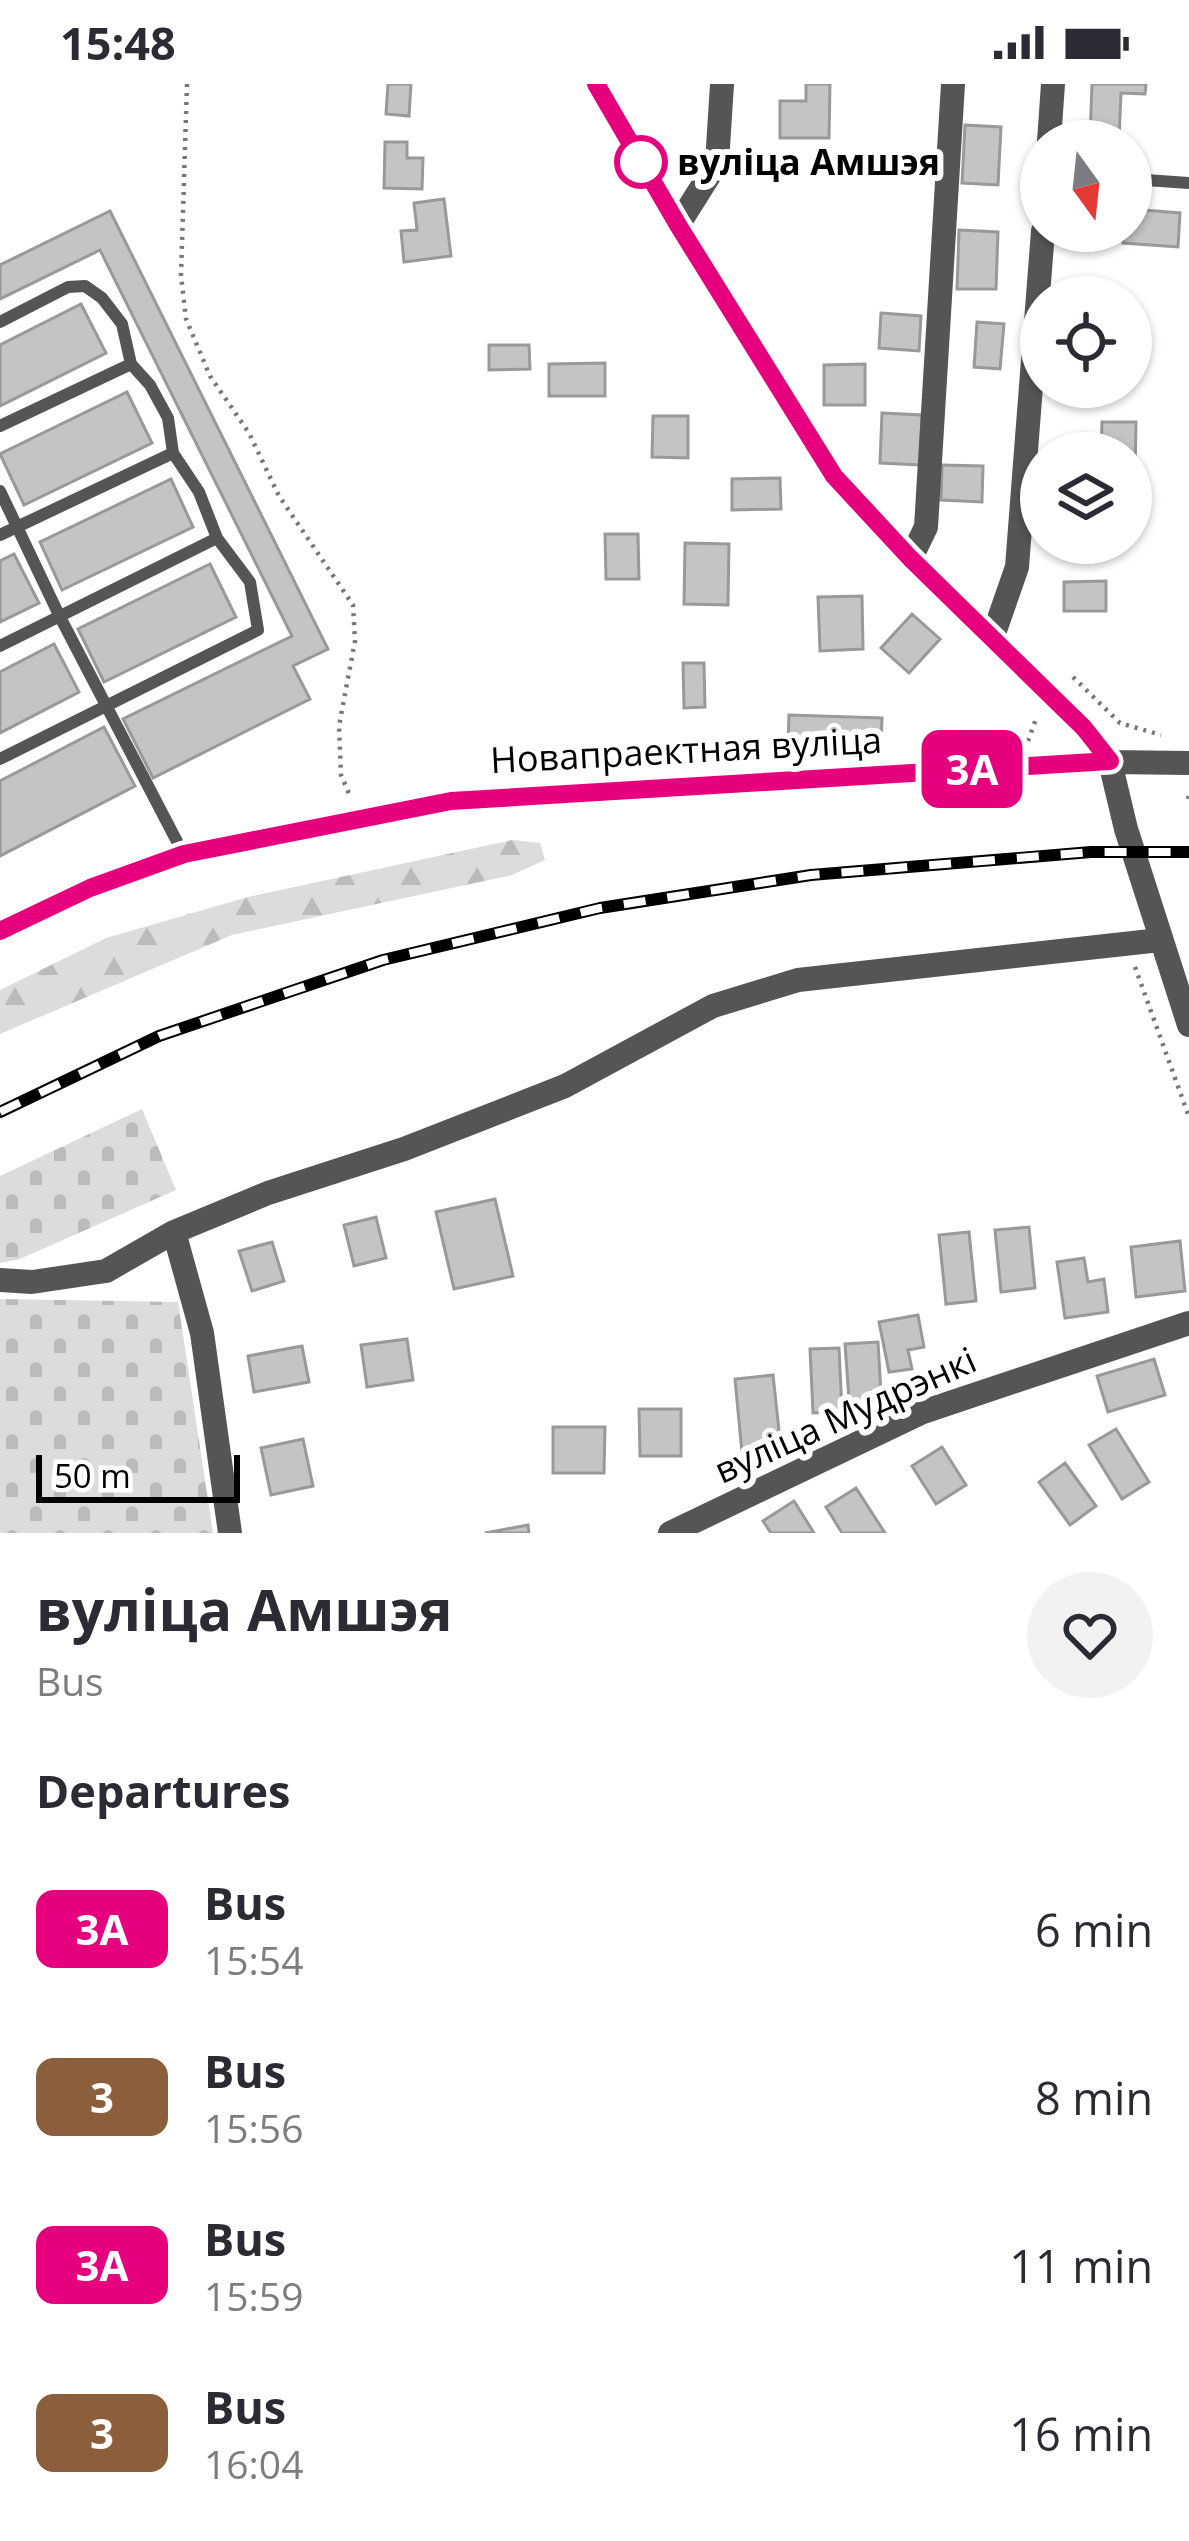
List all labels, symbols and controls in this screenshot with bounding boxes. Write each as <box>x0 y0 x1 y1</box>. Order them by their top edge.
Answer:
text: 15:48 <box>60 12 176 73</box>
north arrow <box>1020 120 1152 252</box>
map controls <box>1020 120 1152 564</box>
marker: вуліца Амшэя <box>616 137 666 187</box>
place label: вуліца Амшэя <box>677 137 940 186</box>
button: locate <box>1020 276 1152 408</box>
button: layers <box>1020 432 1152 564</box>
street label: Новапраектная вуліца <box>489 715 883 784</box>
line badge: 3А <box>918 730 1026 808</box>
text: 3А <box>946 740 999 797</box>
street label: вуліца Мудрэнкі <box>706 1335 983 1494</box>
scale bar <box>36 1449 240 1502</box>
text: 50 m <box>54 1453 131 1498</box>
text: вуліца Амшэя <box>36 1570 453 1648</box>
button: heart <box>1027 1572 1153 1698</box>
text: Bus <box>36 1654 104 1707</box>
text: Departures <box>36 1760 291 1821</box>
text: Bus <box>204 1872 286 1933</box>
text: 6 min <box>1035 1899 1153 1960</box>
text: 3А <box>76 1900 129 1957</box>
text: 15:54 <box>204 1933 303 1986</box>
text: Bus <box>204 2040 286 2101</box>
text: 8 min <box>1035 2067 1153 2128</box>
text: 3 <box>90 2068 114 2125</box>
text: 15:56 <box>204 2101 303 2154</box>
text: Bus <box>204 2208 286 2269</box>
text: 11 min <box>1009 2235 1153 2296</box>
text: 3А <box>76 2236 129 2293</box>
text: 15:59 <box>204 2269 303 2322</box>
text: Bus <box>204 2376 286 2437</box>
text: 16 min <box>1009 2403 1153 2464</box>
text: 3 <box>90 2404 114 2461</box>
text: 16:04 <box>204 2437 303 2490</box>

